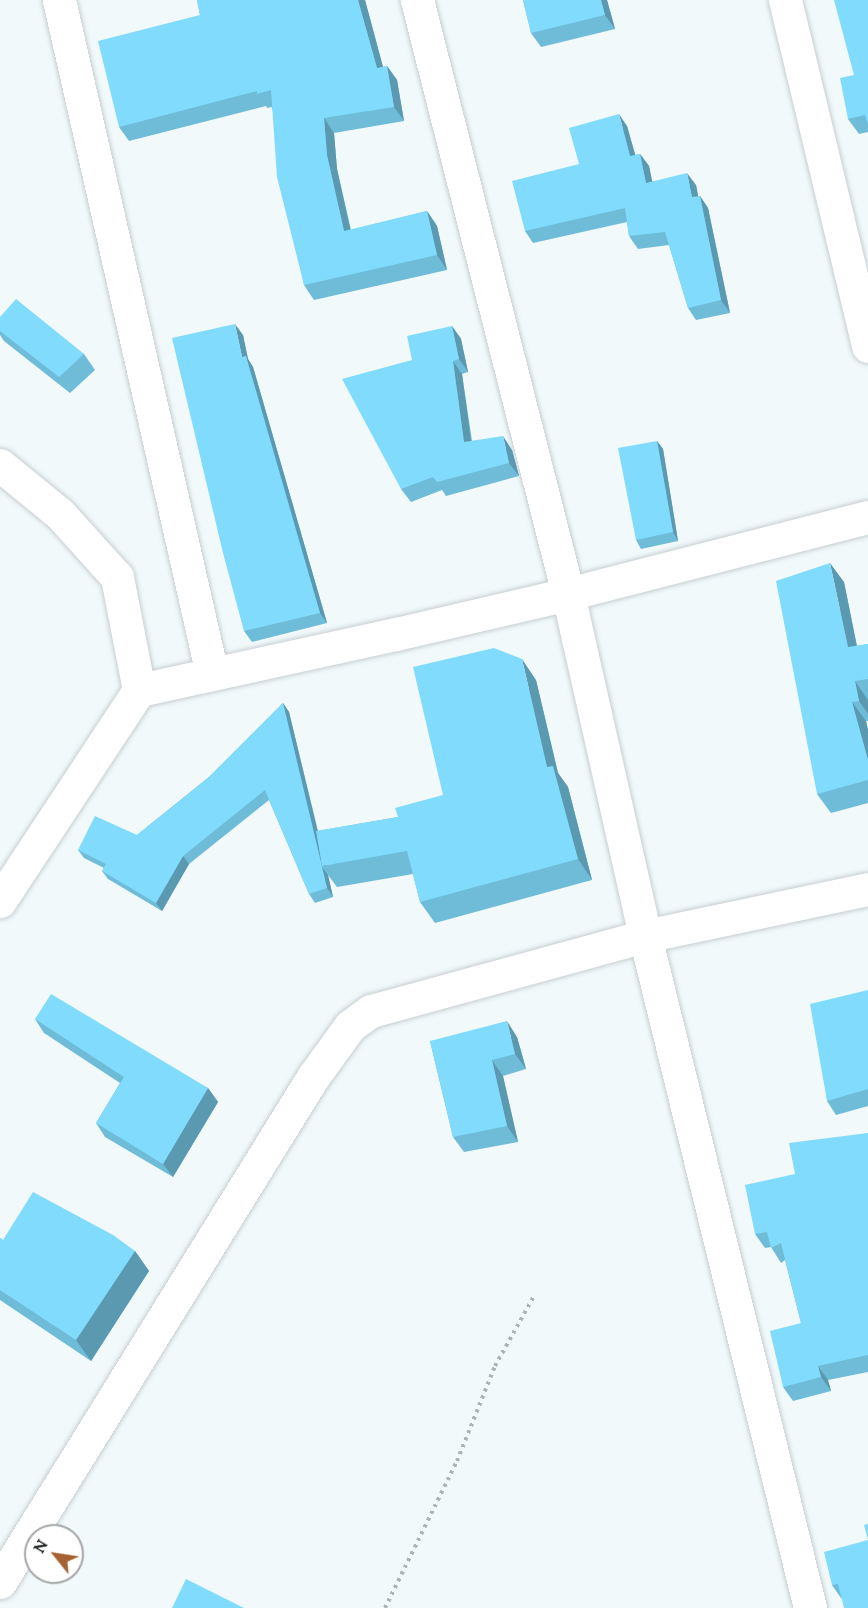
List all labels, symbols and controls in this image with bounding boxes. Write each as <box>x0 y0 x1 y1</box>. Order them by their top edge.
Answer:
north arrow <box>24 1524 84 1584</box>
text: N <box>28 1536 52 1556</box>

